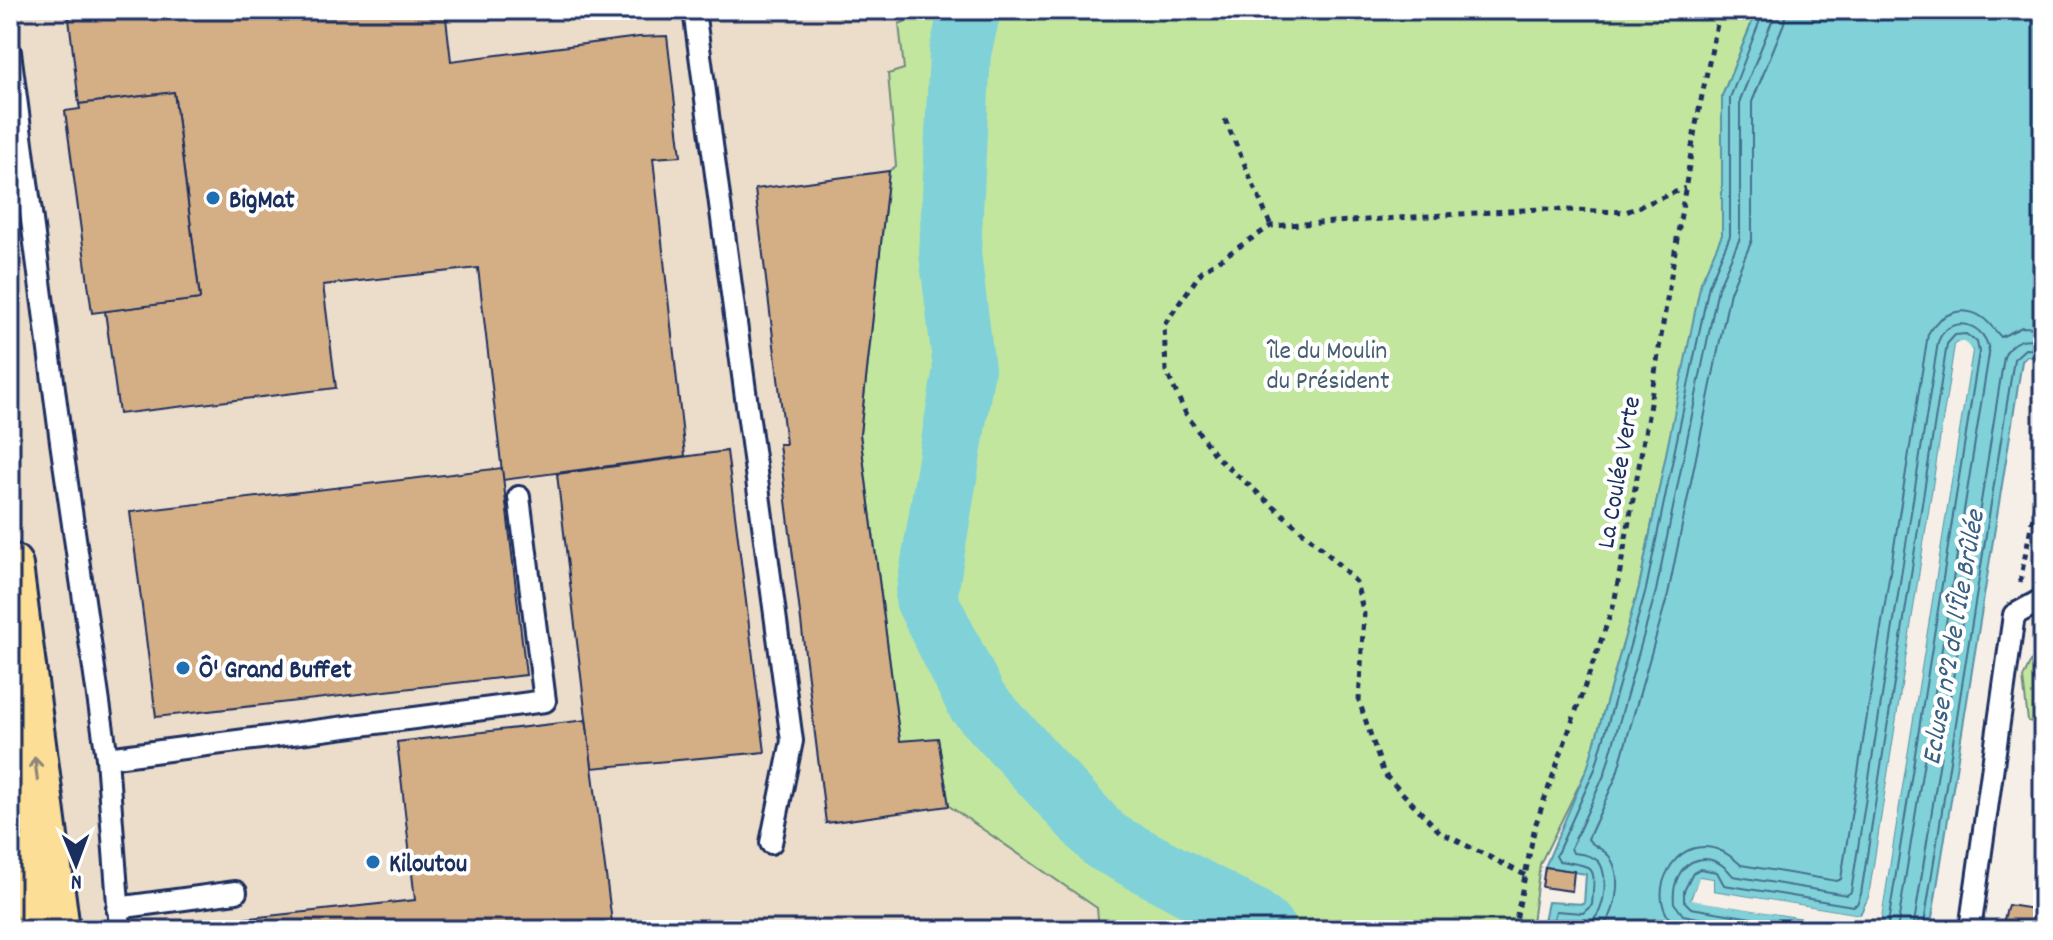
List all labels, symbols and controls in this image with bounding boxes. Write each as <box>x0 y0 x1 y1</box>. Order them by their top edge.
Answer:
place label: BigMat <box>229 183 295 220</box>
marker: BigMat <box>204 189 222 207</box>
park label: île du Moulin du Président <box>1266 334 1390 401</box>
street label: La Coulée Verte <box>1589 394 1652 552</box>
water label: Ecluse n°2 de l'Île Brûlée <box>1914 506 1998 768</box>
place label: Ô' Grand Buffet <box>199 653 352 690</box>
marker: Ô' Grand Buffet <box>174 659 192 677</box>
one-way arrow <box>28 757 43 783</box>
north arrow <box>36 824 116 904</box>
place label: Kiloutou <box>389 847 467 884</box>
marker: Kiloutou <box>364 853 382 871</box>
text: N <box>70 865 82 896</box>

